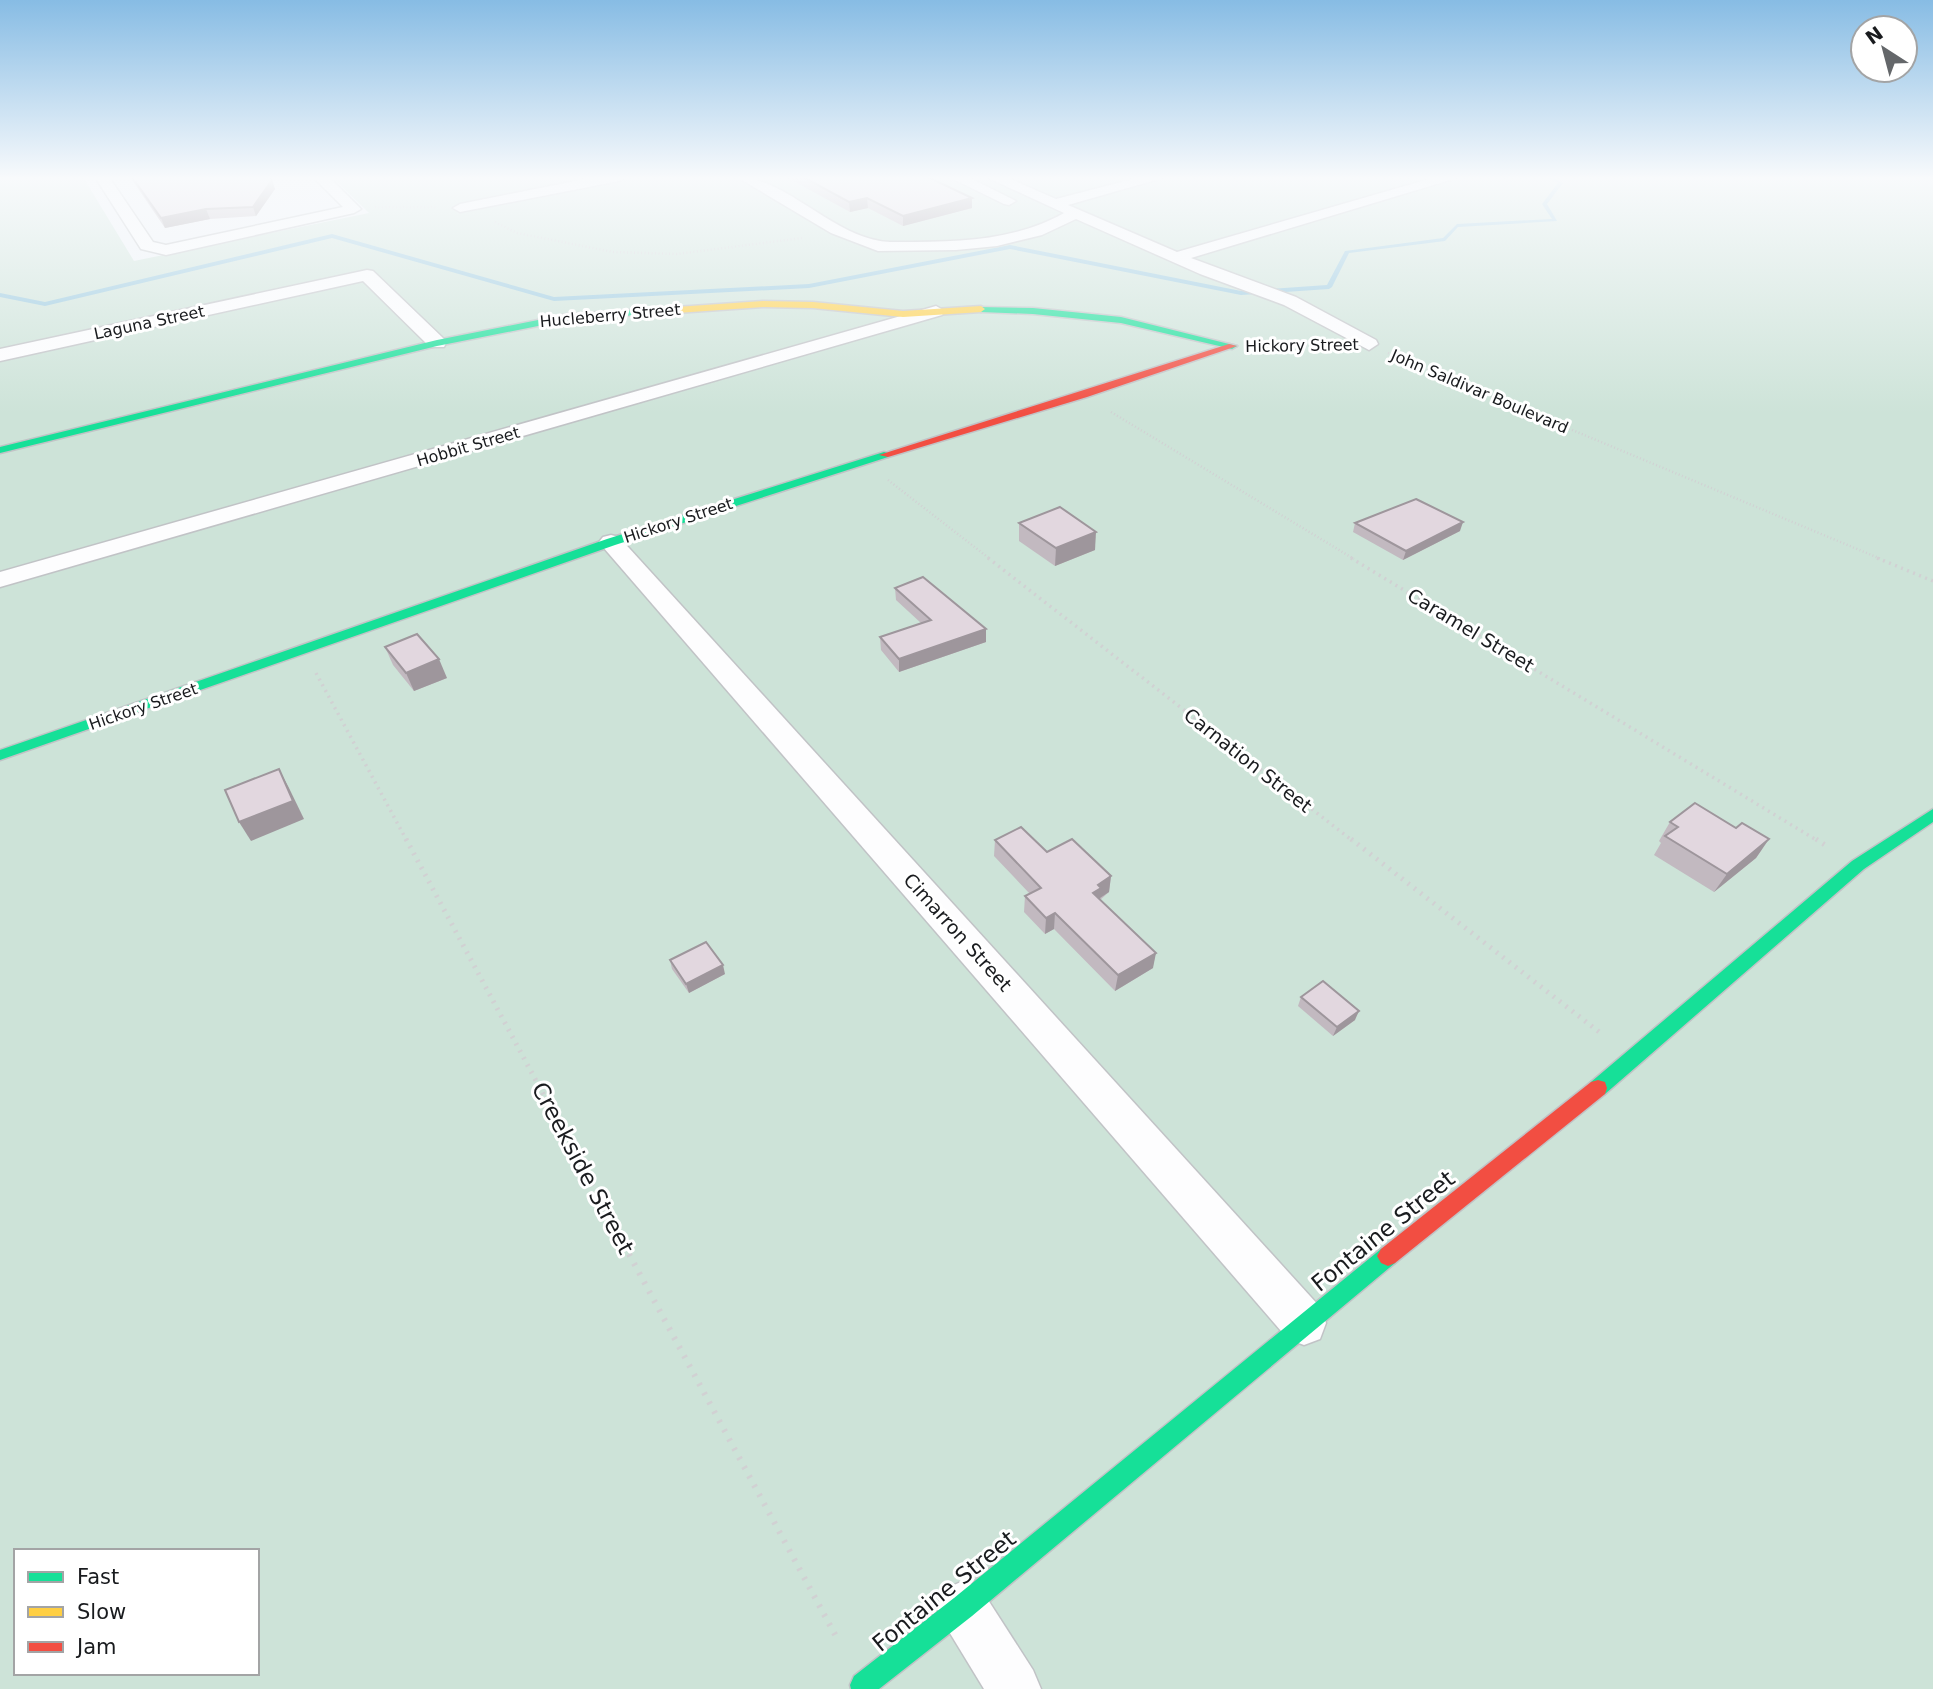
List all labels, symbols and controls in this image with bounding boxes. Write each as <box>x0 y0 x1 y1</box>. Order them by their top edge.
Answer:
north arrow <box>1849 14 1919 84</box>
text: N <box>1861 22 1887 49</box>
street label: Hucleberry Street <box>539 300 681 331</box>
street label: Laguna Street <box>92 301 206 343</box>
street label: Hickory Street <box>1245 335 1359 356</box>
street label: John Saldivar Boulevard <box>1387 345 1571 437</box>
street label: Hobbit Street <box>414 423 522 470</box>
street label: Hickory Street <box>621 494 735 547</box>
street label: Caramel Street <box>1404 584 1538 676</box>
street label: Hickory Street <box>86 679 200 734</box>
street label: Carnation Street <box>1180 703 1316 817</box>
street label: Cimarron Street <box>899 869 1017 995</box>
street label: Creekside Street <box>527 1078 639 1258</box>
street label: Fontaine Street <box>1306 1165 1460 1297</box>
street label: Fontaine Street <box>867 1525 1021 1657</box>
legend <box>14 1549 259 1675</box>
text: Fast <box>77 1565 119 1589</box>
text: Slow <box>77 1600 126 1624</box>
text: Jam <box>75 1635 117 1659</box>

